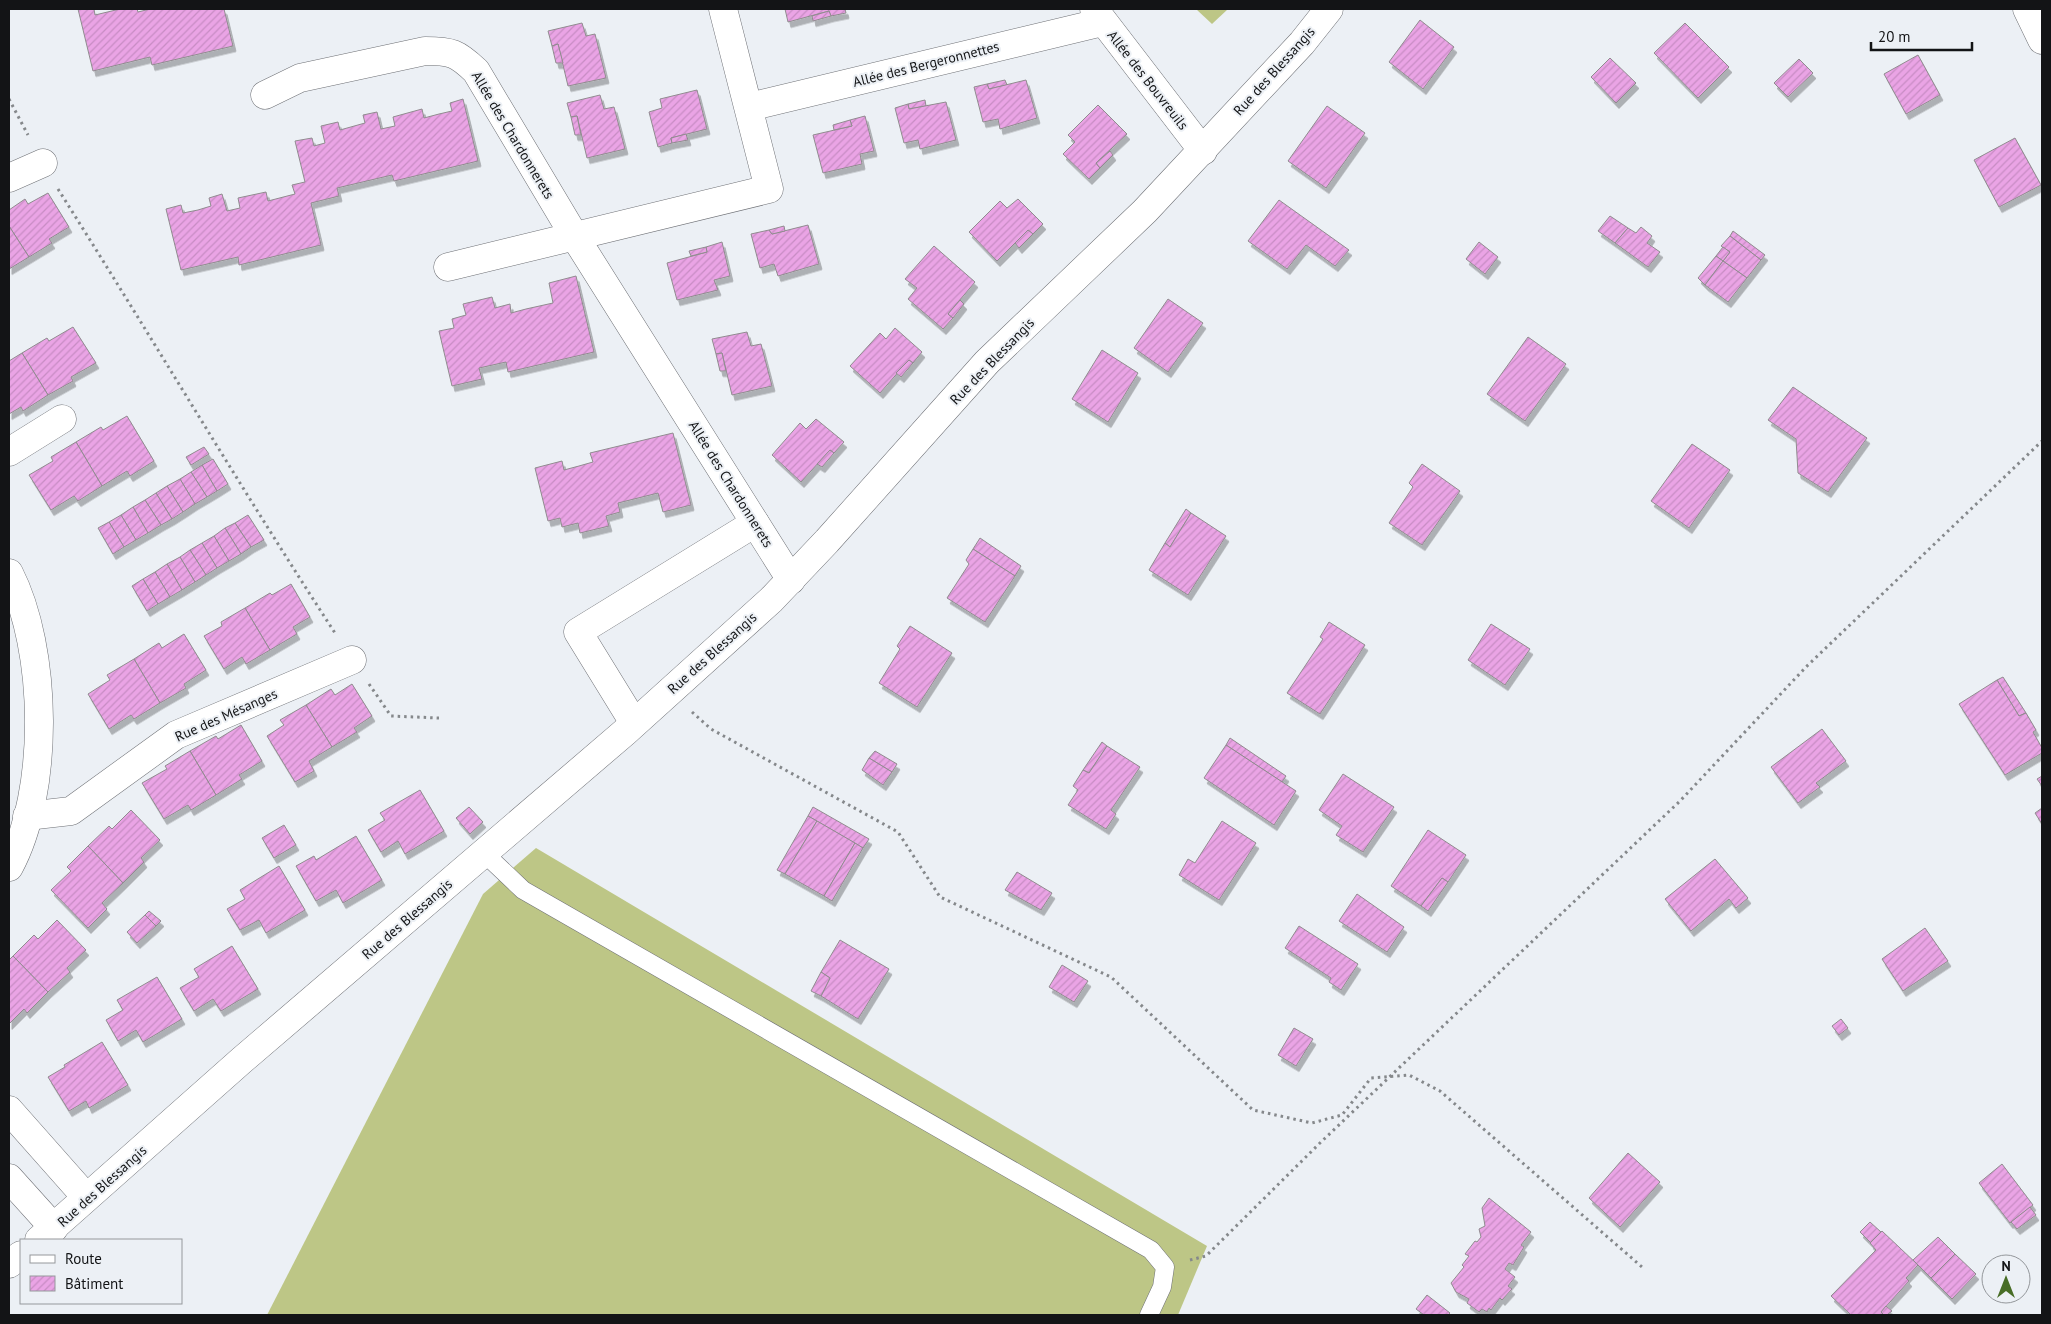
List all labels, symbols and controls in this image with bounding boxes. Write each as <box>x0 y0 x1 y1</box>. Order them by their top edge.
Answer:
scale bar <box>1871 20 1972 52</box>
street label: Rue des Blessangis <box>1229 23 1319 119</box>
street label: Allée des Bouvreuils <box>1103 27 1193 134</box>
text: 20 m <box>1878 27 1911 46</box>
street label: Allée des Bergeronnettes <box>851 37 1001 91</box>
street label: Allée des Chardonnerets <box>468 68 558 202</box>
street label: Rue des Blessangis <box>946 314 1038 408</box>
street label: Allée des Chardonnerets <box>685 417 777 551</box>
street label: Rue des Blessangis <box>664 608 760 698</box>
street label: Rue des Mésanges <box>172 684 280 746</box>
street label: Rue des Blessangis <box>358 875 456 963</box>
street label: Rue des Blessangis <box>54 1141 150 1231</box>
legend <box>20 1239 182 1304</box>
text: Route <box>65 1249 102 1268</box>
north arrow <box>1981 1254 2031 1304</box>
text: N <box>2001 1257 2011 1275</box>
text: Bâtiment <box>65 1274 123 1293</box>

